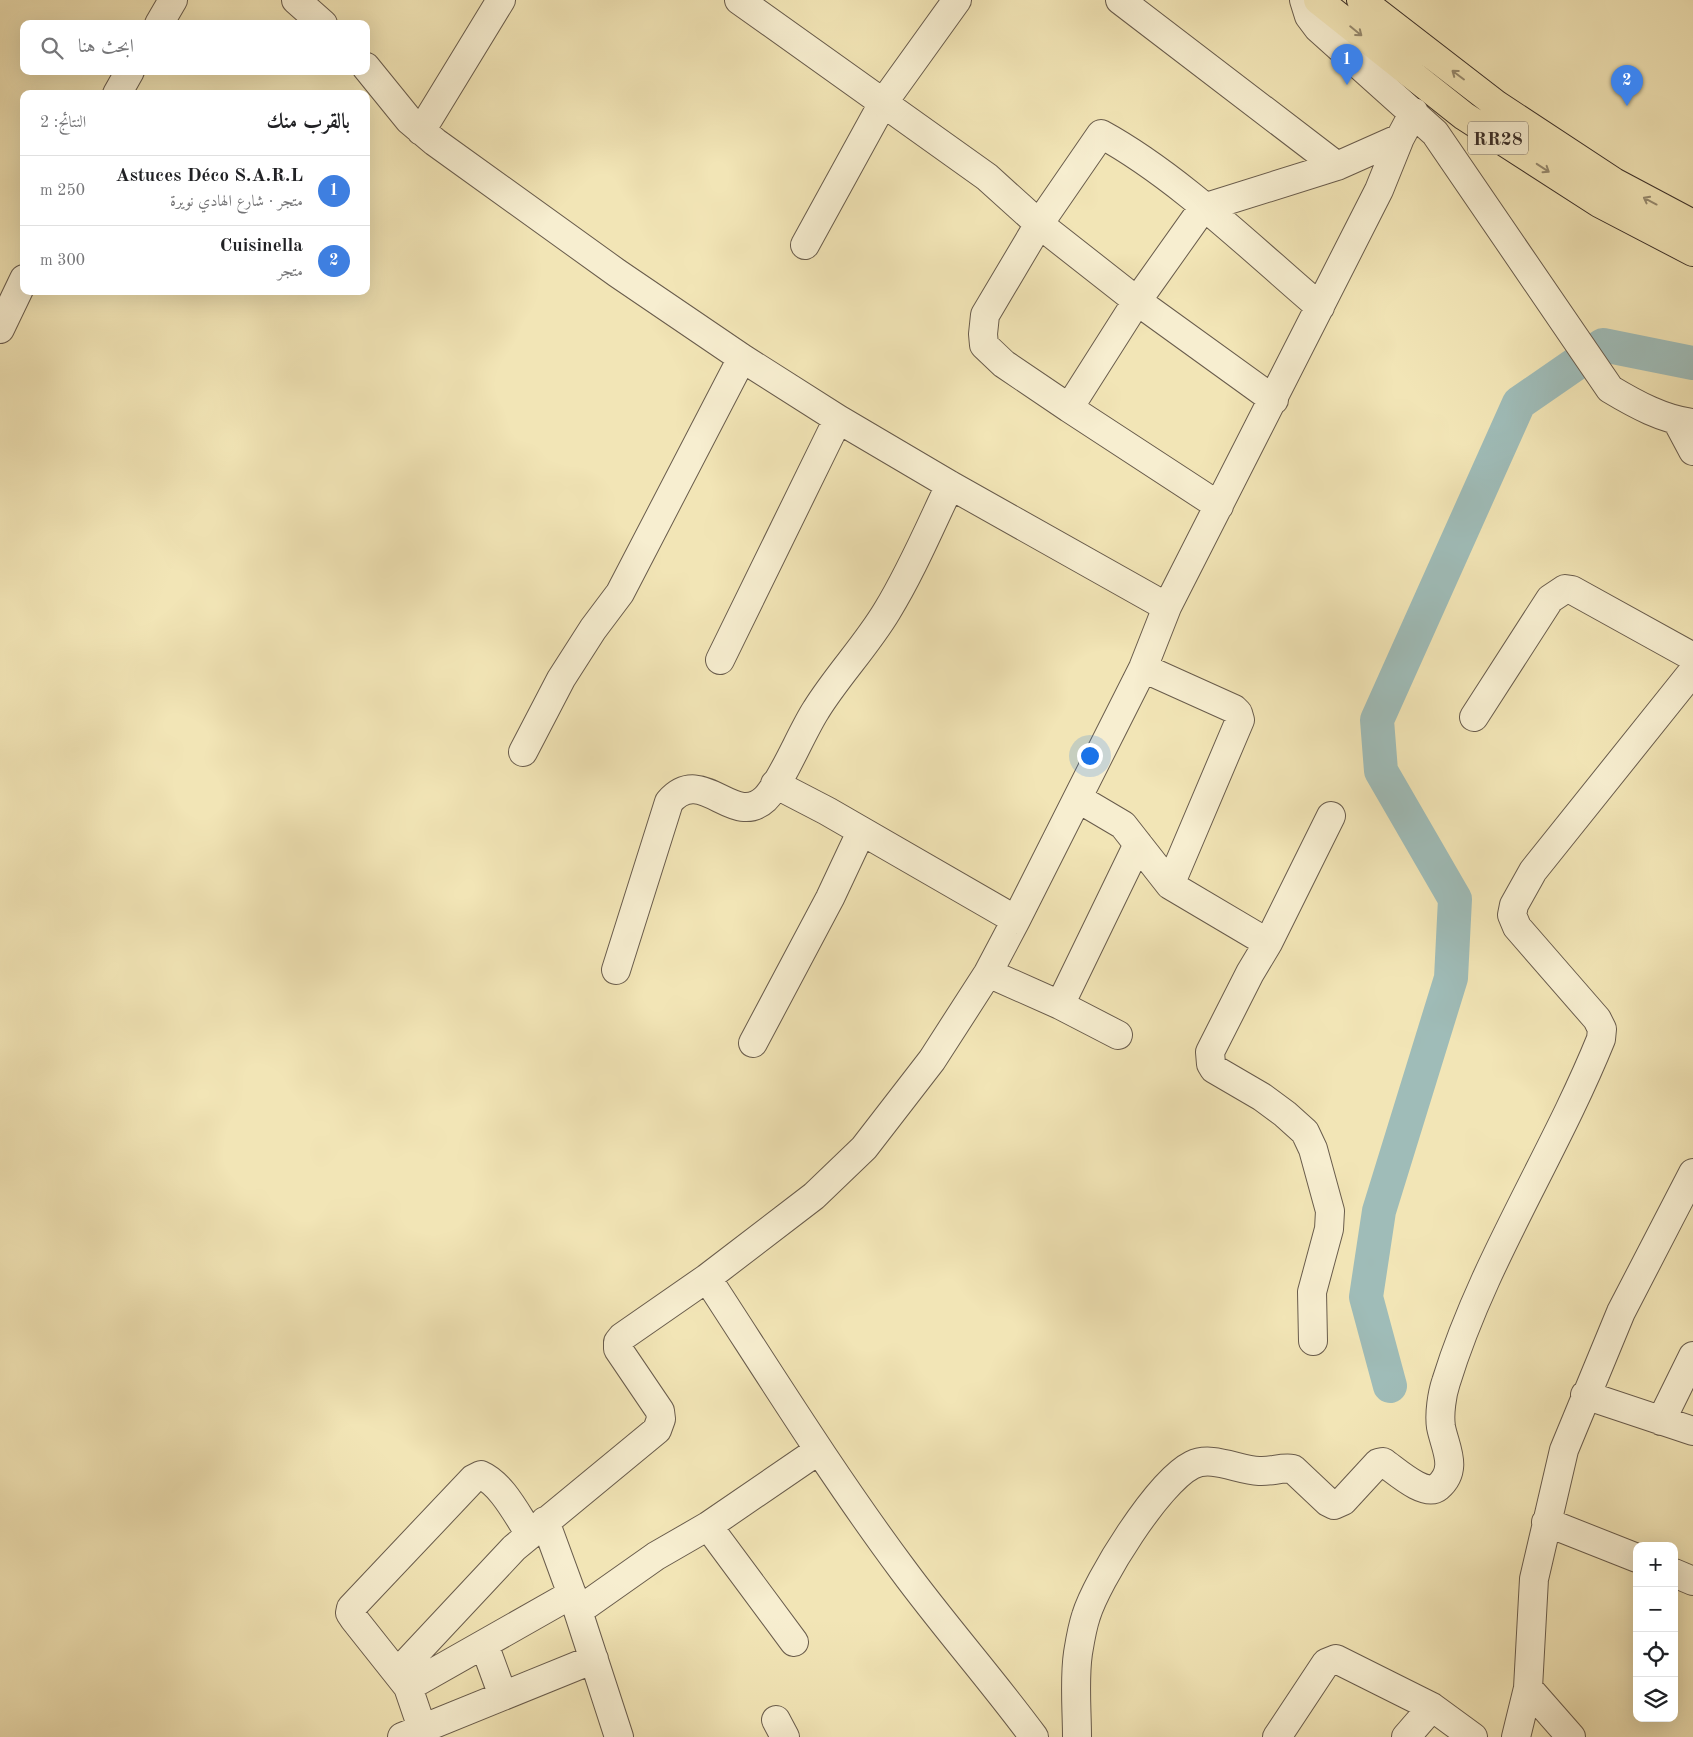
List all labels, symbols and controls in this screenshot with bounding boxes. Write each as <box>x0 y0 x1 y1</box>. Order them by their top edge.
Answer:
search box <box>20 20 370 75</box>
one-way arrow <box>1349 25 1362 36</box>
icon: search <box>38 34 66 62</box>
text: ابحث هنا <box>78 38 134 57</box>
pin: 1 <box>1331 44 1363 85</box>
pin: 2 <box>1611 65 1643 106</box>
one-way arrow <box>1452 70 1465 81</box>
text: بالقرب منك <box>267 112 350 133</box>
text: النتائج: 2 <box>40 115 86 131</box>
road number: RR28 <box>1468 122 1528 154</box>
one-way arrow <box>1536 163 1550 173</box>
text: Astuces Déco S.A.R.L <box>115 167 303 186</box>
text: 250 m <box>40 183 85 199</box>
text: 1 <box>329 183 339 199</box>
text: متجر · شارع الهادي نويرة <box>170 194 303 210</box>
one-way arrow <box>1643 196 1658 205</box>
text: Cuisinella <box>220 237 303 256</box>
text: 300 m <box>40 253 85 269</box>
text: 2 <box>329 253 339 269</box>
text: متجر <box>278 264 303 280</box>
your location <box>1077 743 1103 769</box>
map controls <box>1633 1542 1678 1722</box>
button: + <box>1633 1542 1678 1587</box>
button: − <box>1633 1587 1678 1632</box>
button: locate <box>1633 1632 1678 1677</box>
button: layers <box>1633 1677 1678 1722</box>

